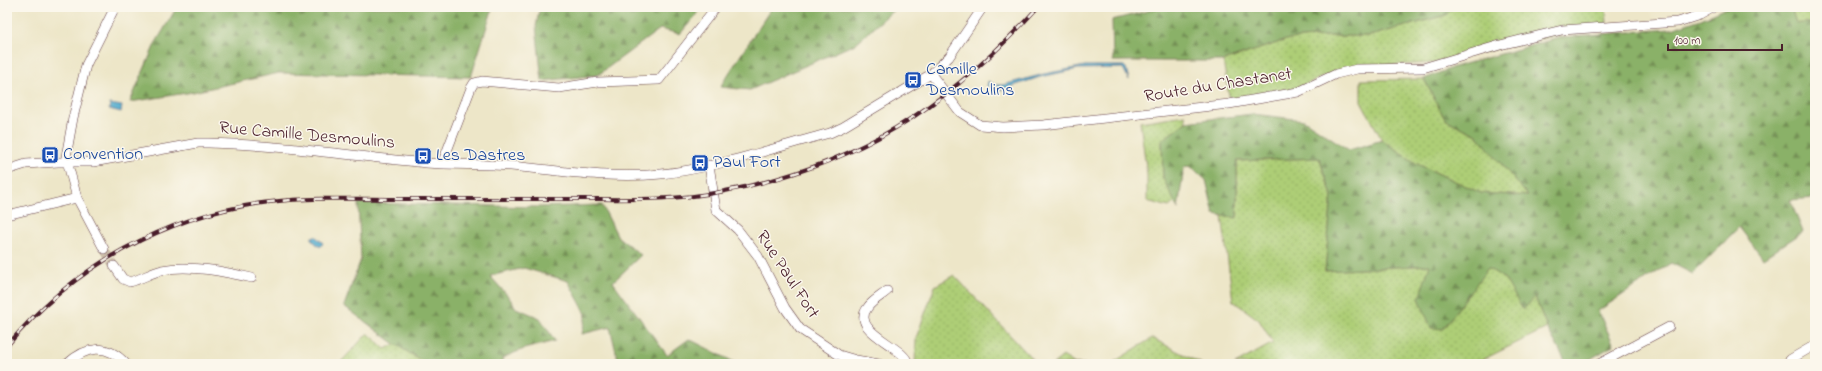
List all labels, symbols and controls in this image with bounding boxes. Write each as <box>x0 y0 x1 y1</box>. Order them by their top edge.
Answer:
scale bar <box>1668 26 1782 52</box>
text: 100 m <box>1674 32 1701 50</box>
place label: Camille Desmoulins <box>925 57 1014 104</box>
street label: Route du Chastanet <box>1142 61 1294 111</box>
bus stop icon: Camille Desmoulins <box>903 70 923 90</box>
street label: Rue Camille Desmoulins <box>218 115 396 157</box>
place label: Convention <box>63 142 143 168</box>
place label: Les Dastres <box>436 143 525 169</box>
bus stop icon: Convention <box>40 145 60 165</box>
bus stop icon: Les Dastres <box>413 146 433 166</box>
place label: Paul Fort <box>713 150 781 176</box>
bus stop icon: Paul Fort <box>690 153 710 173</box>
street label: Rue Paul Fort <box>749 226 825 324</box>

